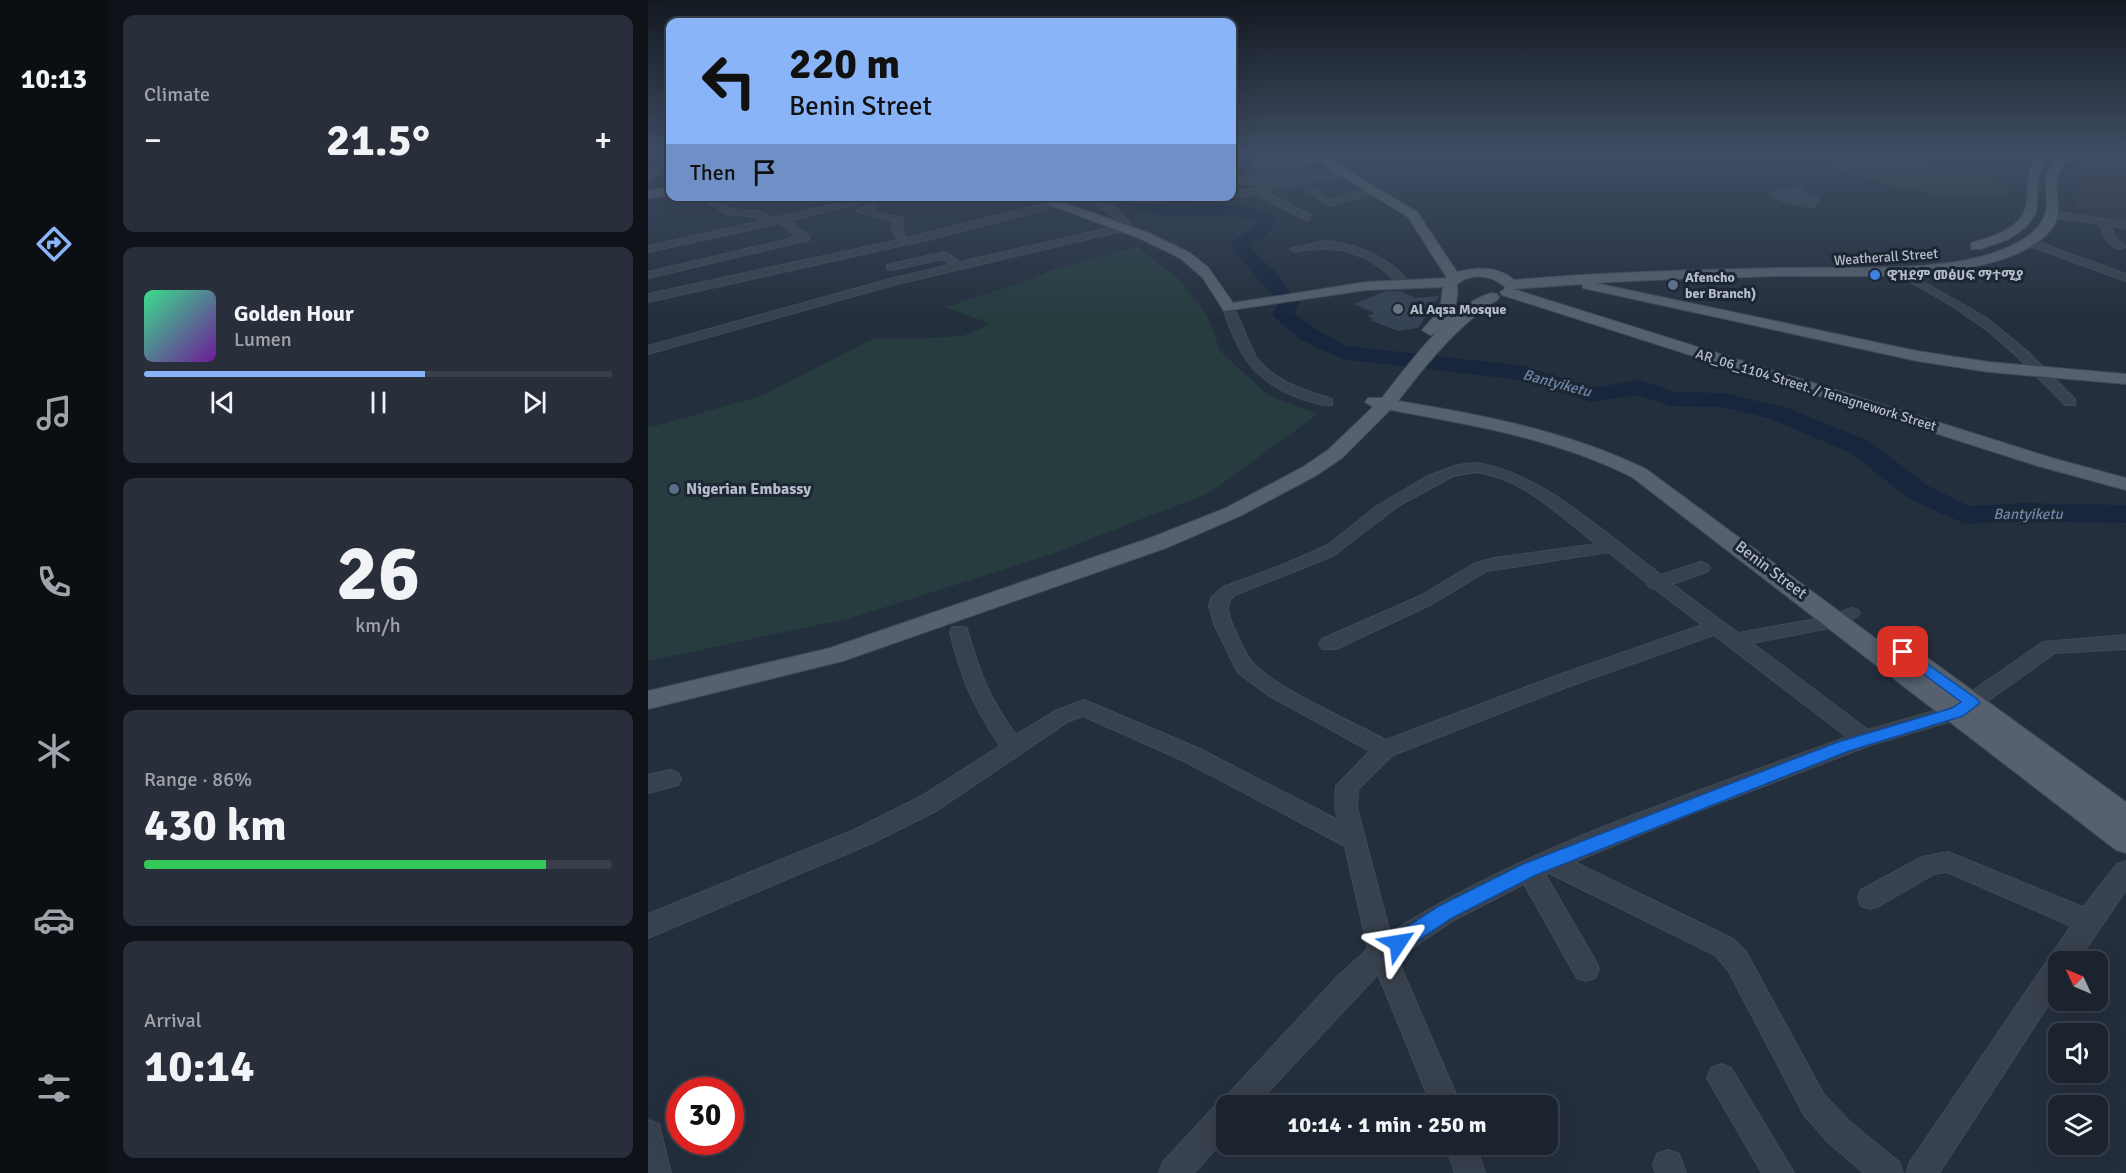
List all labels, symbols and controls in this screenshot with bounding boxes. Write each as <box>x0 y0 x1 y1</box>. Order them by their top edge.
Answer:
text: 220 m <box>789 39 900 90</box>
icon: left <box>690 42 768 120</box>
text: 10:13 <box>21 63 87 96</box>
text: Climate <box>144 82 210 107</box>
text: Benin Street <box>789 90 932 123</box>
text: 21.5° <box>326 113 430 168</box>
text: − <box>144 120 162 161</box>
text: + <box>594 120 612 161</box>
icon: arrive <box>748 156 781 189</box>
text: Then <box>690 159 736 186</box>
icon: directions <box>33 223 75 265</box>
street label: Weatherall Street <box>1833 245 1939 269</box>
place label: ዊዝደም መፅሀፍ ማተሚያ <box>1887 267 2024 284</box>
marker: ዊዝደም መፅሀፍ ማተሚያ <box>1868 268 1882 282</box>
place label: Afencho ber Branch) <box>1685 269 1756 302</box>
marker: Afencho ber Branch) <box>1666 278 1680 292</box>
text: Golden Hour <box>234 300 354 327</box>
place label: Al Aqsa Mosque <box>1410 301 1506 318</box>
marker: Al Aqsa Mosque <box>1391 302 1405 316</box>
text: Lumen <box>234 327 292 352</box>
street label: AR_06_1104 Street. / Tenagnework Street <box>1694 345 1938 435</box>
water label: Bantyiketu <box>1521 365 1594 401</box>
icon: previous <box>206 386 239 419</box>
icon: pause <box>362 386 395 419</box>
icon: next <box>518 386 551 419</box>
icon: music <box>33 392 75 434</box>
place label: Nigerian Embassy <box>686 479 811 499</box>
marker: Nigerian Embassy <box>667 482 681 496</box>
water label: Bantyiketu <box>1993 505 2064 523</box>
text: 26 <box>336 526 420 622</box>
street label: Benin Street <box>1731 537 1811 604</box>
icon: phone <box>33 561 75 603</box>
text: km/h <box>355 613 401 638</box>
pin <box>1877 626 1928 677</box>
icon: arrive <box>1886 635 1919 668</box>
icon: climate <box>33 730 75 772</box>
text: Range · 86% <box>144 767 252 792</box>
text: 430 km <box>144 798 287 853</box>
icon: car <box>33 899 75 941</box>
position arrow <box>1366 911 1430 975</box>
north arrow <box>2048 951 2108 1011</box>
map controls <box>2048 951 2108 1155</box>
text: Arrival <box>144 1008 202 1033</box>
button: sound <box>2048 1023 2108 1083</box>
text: 10:14 <box>144 1039 254 1094</box>
icon: filters <box>33 1067 75 1109</box>
speed limit sign: 30 <box>666 1077 744 1155</box>
button: layers <box>2048 1095 2108 1155</box>
text: 10:14 · 1 min · 250 m <box>1287 1111 1487 1138</box>

